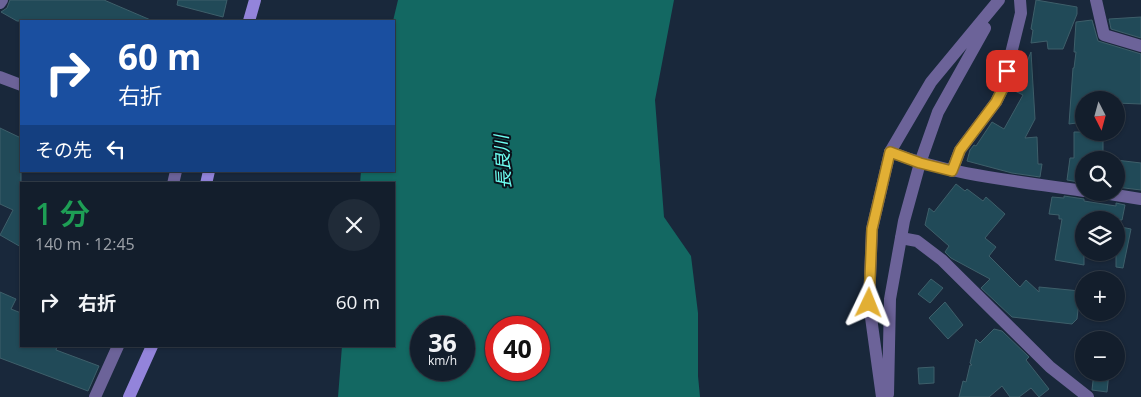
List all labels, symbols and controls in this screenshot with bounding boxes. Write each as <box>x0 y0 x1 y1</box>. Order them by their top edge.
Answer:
text: 60 m <box>118 33 201 80</box>
icon: right <box>35 40 100 105</box>
pin <box>986 50 1028 92</box>
icon: arrive <box>993 57 1021 85</box>
text: 右折 <box>118 80 162 110</box>
north arrow <box>1075 91 1125 141</box>
map controls <box>1075 91 1125 381</box>
water label: 長良川 <box>488 132 515 190</box>
icon: left <box>102 135 130 163</box>
text: その先 <box>35 137 92 163</box>
button: search <box>1075 151 1125 201</box>
text: 1 分 <box>35 193 90 234</box>
button: close <box>328 199 380 251</box>
button: layers <box>1075 211 1125 261</box>
text: 140 m · 12:45 <box>35 233 135 255</box>
button: + <box>1075 271 1125 321</box>
position arrow <box>842 276 894 328</box>
icon: right <box>35 288 63 316</box>
text: 60 m <box>336 289 380 315</box>
text: 右折 <box>78 290 116 316</box>
speed limit sign: 40 <box>485 316 550 381</box>
text: 36 <box>428 325 457 359</box>
button: − <box>1075 331 1125 381</box>
text: km/h <box>428 352 457 369</box>

